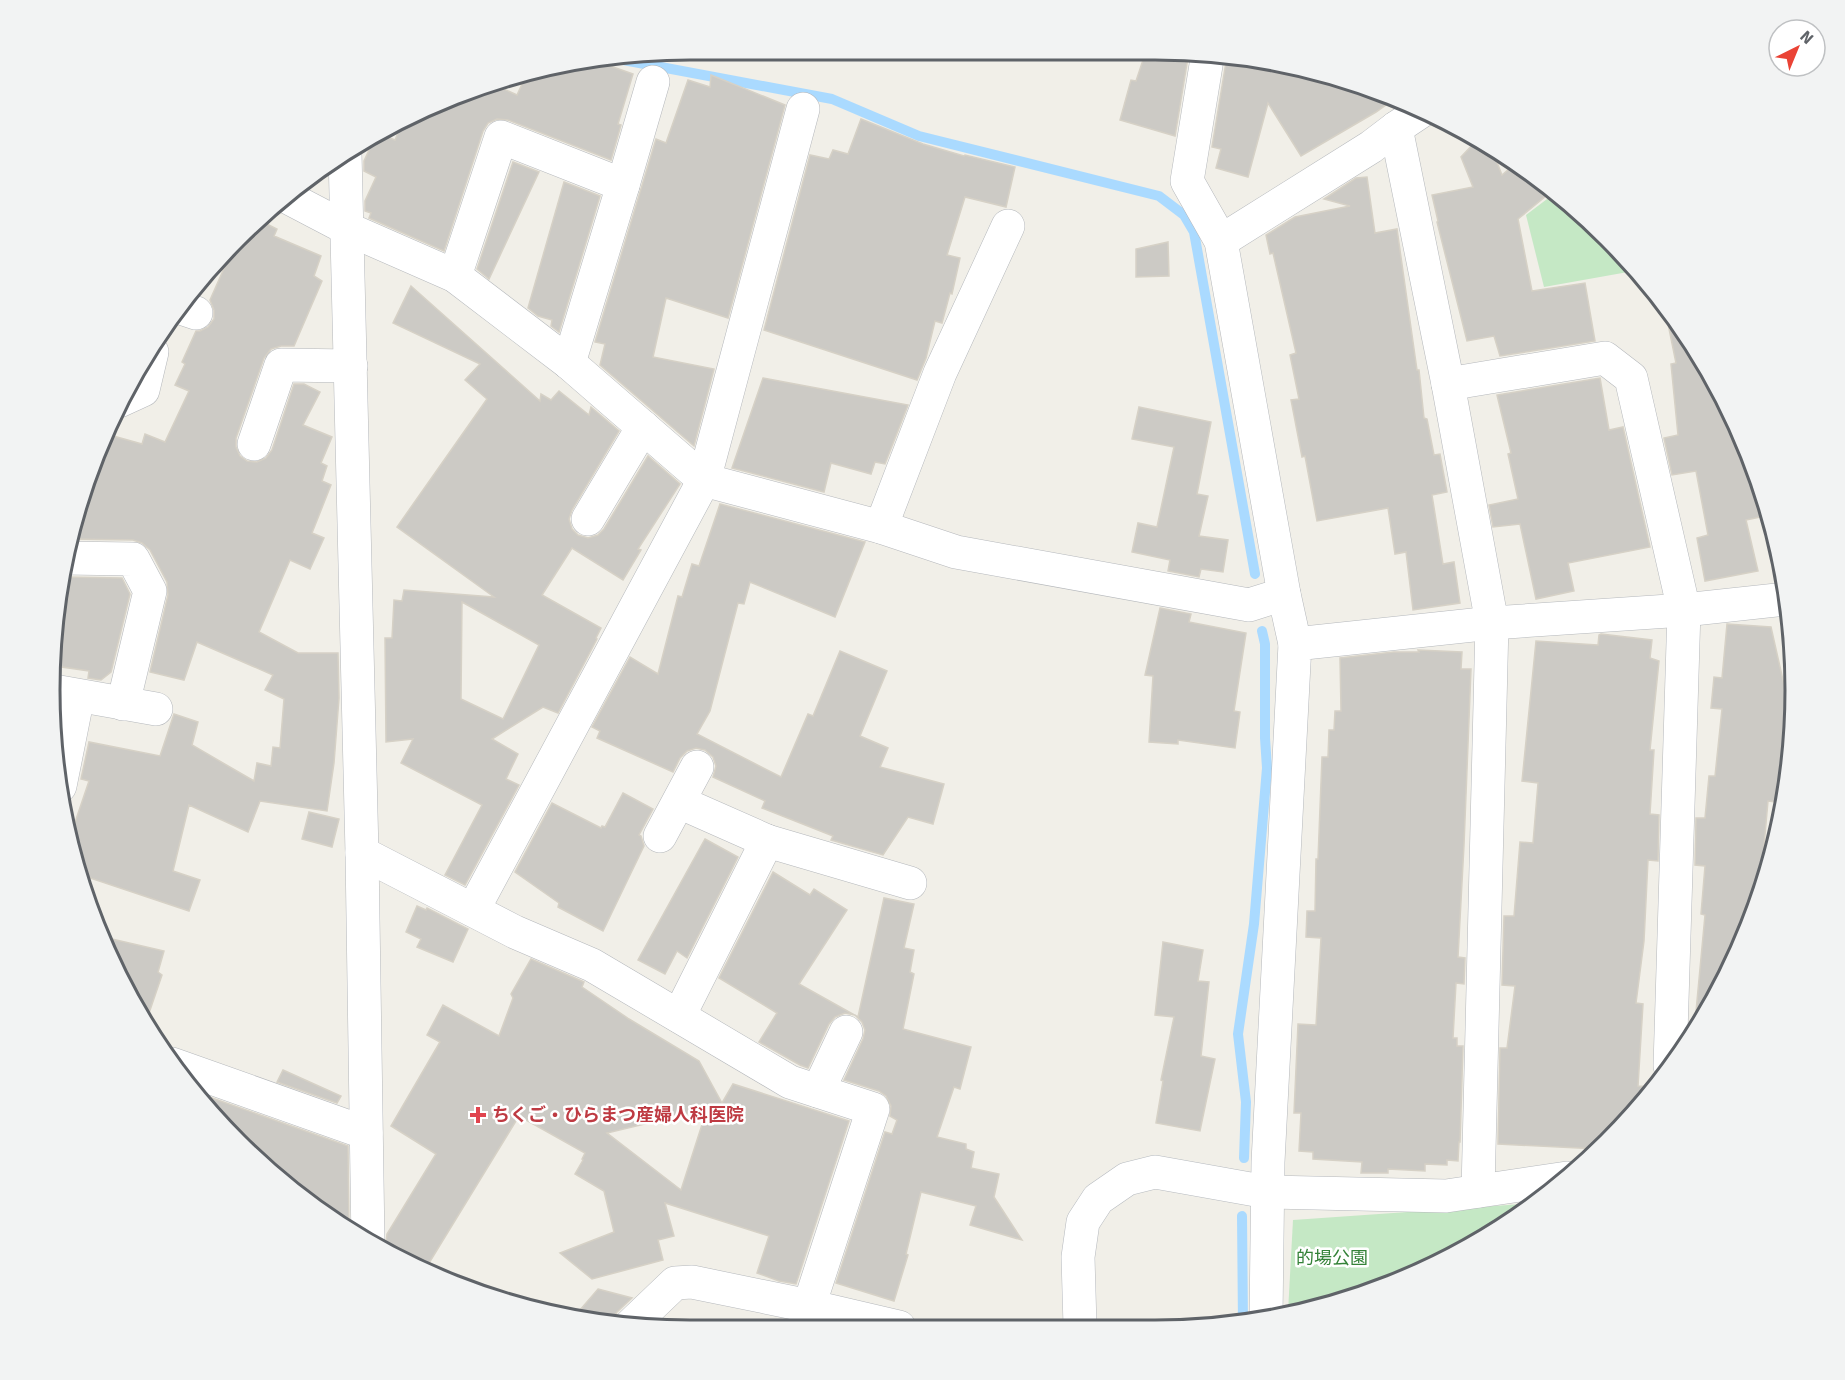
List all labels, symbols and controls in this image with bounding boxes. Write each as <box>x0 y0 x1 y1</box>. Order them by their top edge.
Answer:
north arrow <box>1767 18 1827 78</box>
text: N <box>1796 27 1817 49</box>
place label: ちくご・ひらまつ産婦人科医院 <box>492 1104 744 1126</box>
marker: ちくご・ひらまつ産婦人科医院 <box>469 1106 487 1124</box>
park label: 的場公園 <box>1296 1247 1368 1269</box>

